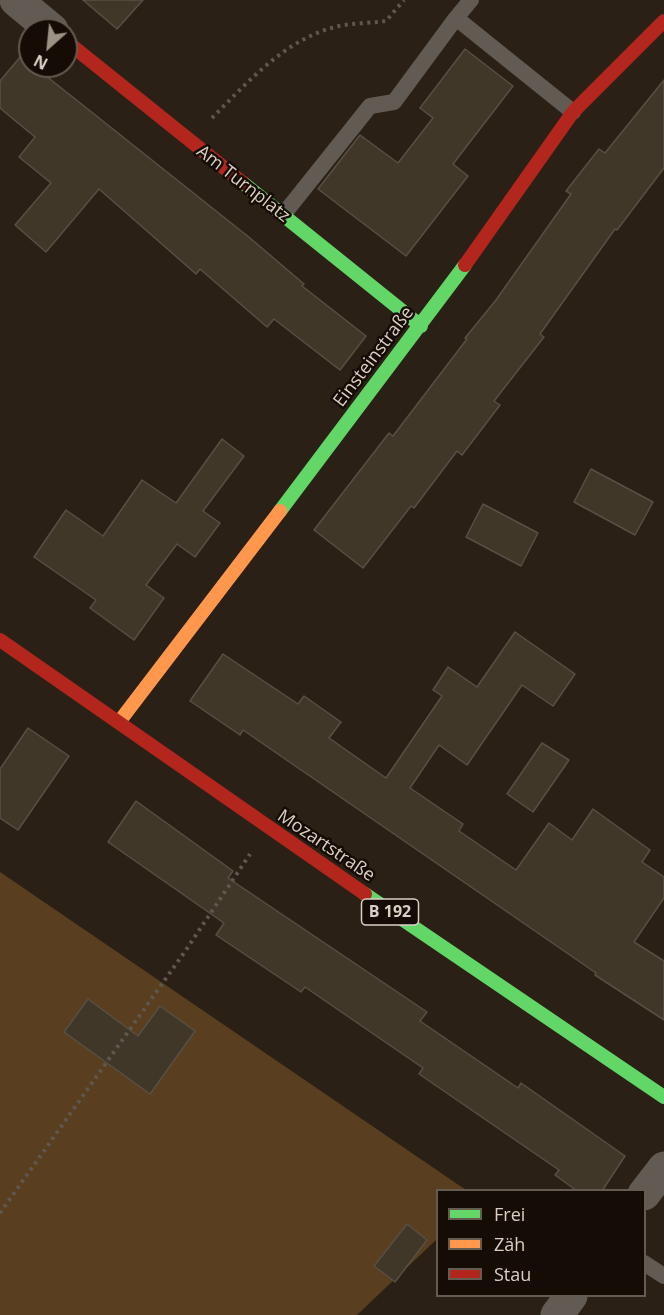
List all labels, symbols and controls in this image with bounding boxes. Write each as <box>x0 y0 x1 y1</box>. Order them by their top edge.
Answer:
north arrow <box>18 18 78 78</box>
text: N <box>30 50 52 75</box>
street label: Am Turnplatz <box>192 141 294 227</box>
street label: Einsteinstraße <box>329 303 419 411</box>
street label: Mozartstraße <box>273 805 379 887</box>
road number: B 192 <box>362 899 418 925</box>
legend <box>436 1189 646 1297</box>
text: Frei <box>494 1202 525 1226</box>
text: Zäh <box>494 1232 525 1256</box>
text: Stau <box>494 1262 531 1286</box>

